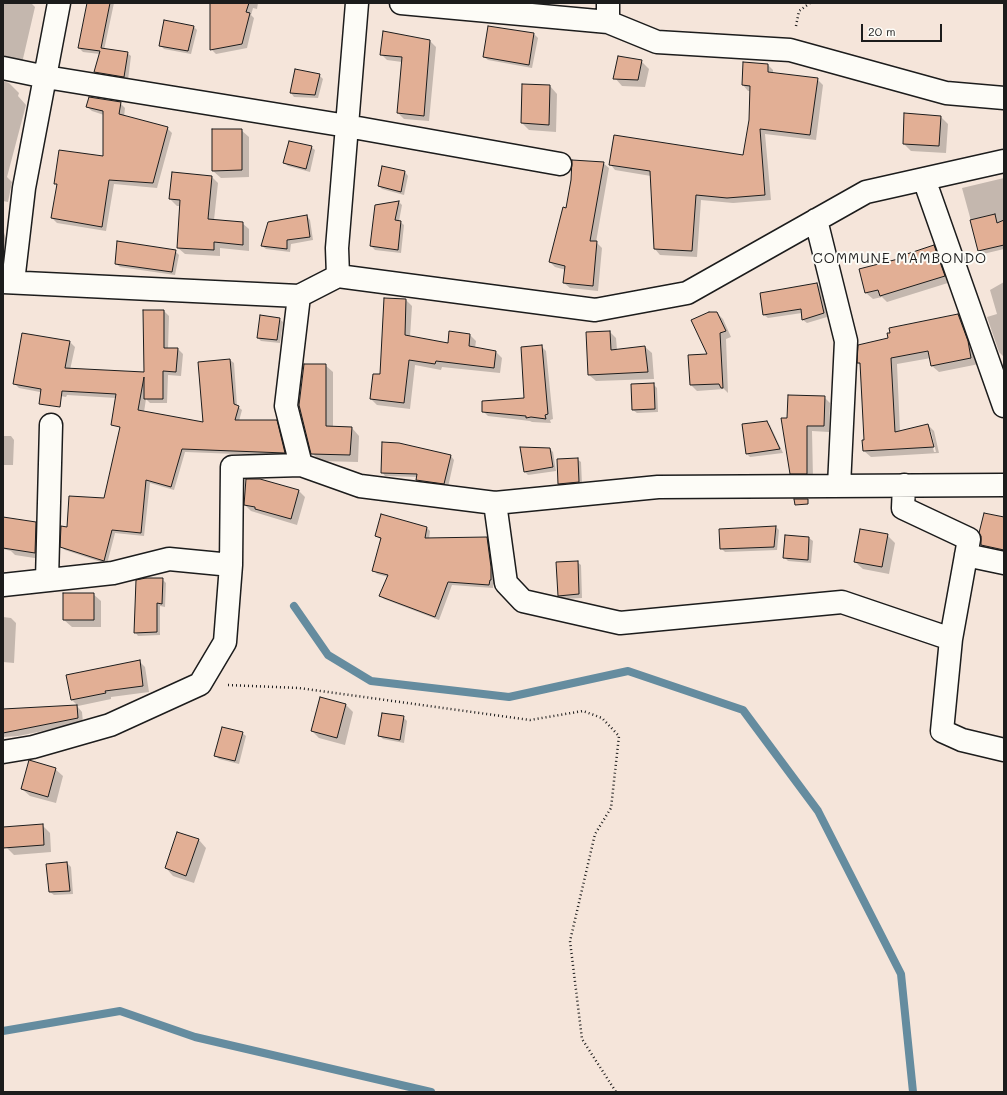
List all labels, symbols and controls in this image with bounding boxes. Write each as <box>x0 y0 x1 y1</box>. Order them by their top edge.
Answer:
scale bar <box>863 16 944 42</box>
text: 20 m <box>868 23 896 39</box>
district label: COMMUNE MAMBONDO <box>813 251 987 267</box>

